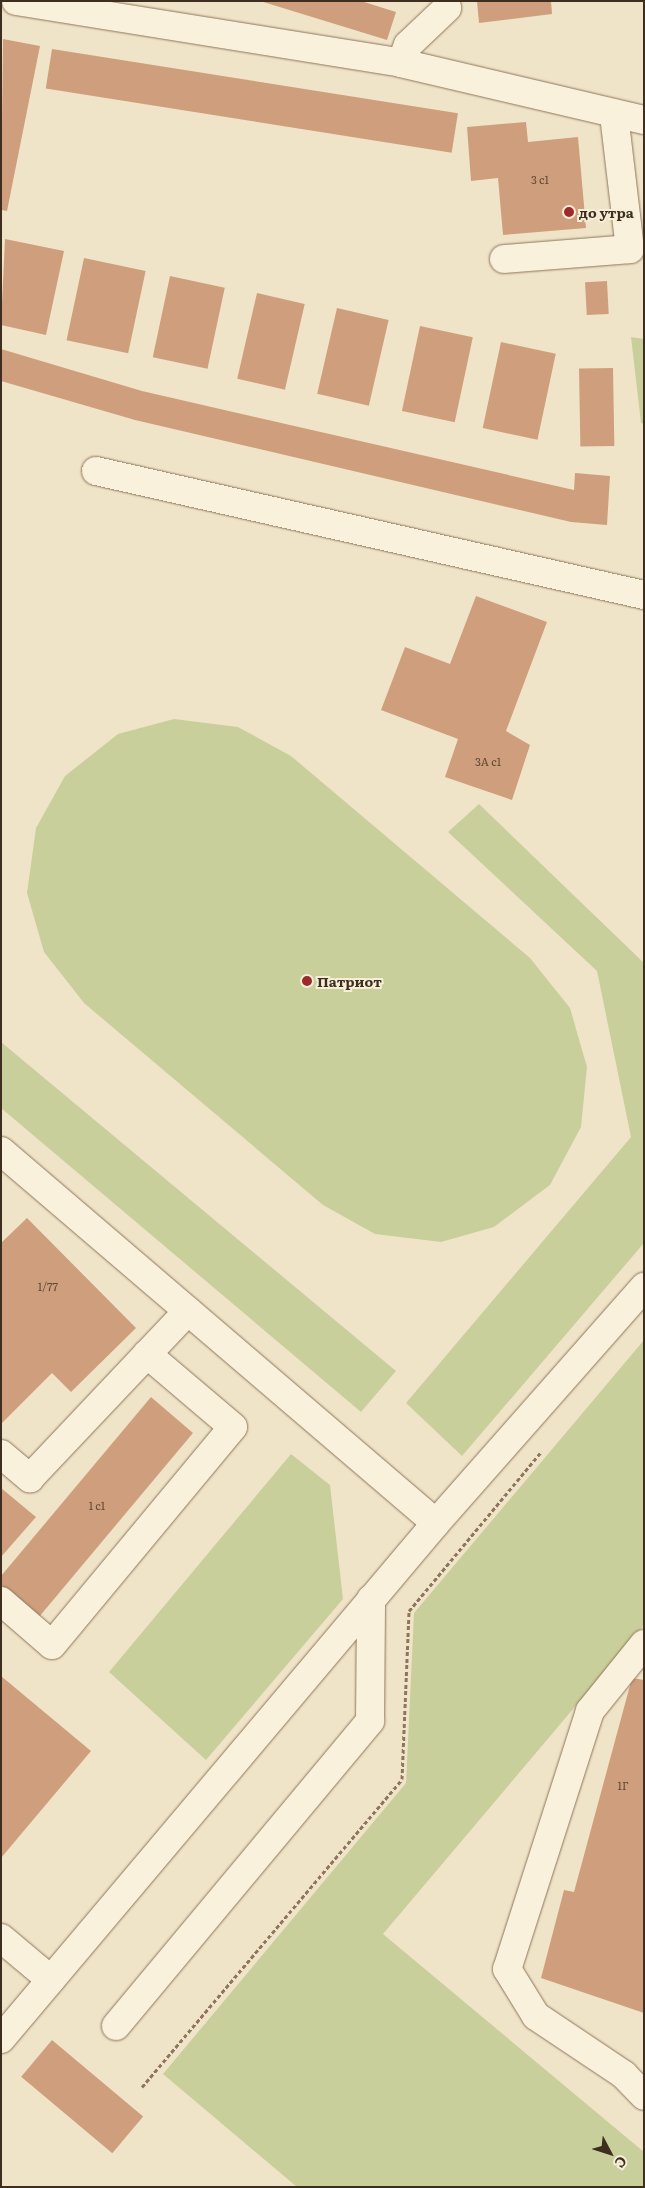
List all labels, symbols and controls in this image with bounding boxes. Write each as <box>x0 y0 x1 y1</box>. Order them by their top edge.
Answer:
house number: 3 с1 <box>531 172 549 186</box>
place label: до утра <box>579 204 634 220</box>
marker: до утра <box>563 206 575 218</box>
house number: 3А с1 <box>475 754 501 768</box>
place label: Патриот <box>317 973 382 989</box>
marker: Патриот <box>301 975 313 987</box>
house number: 1/77 <box>38 1279 58 1293</box>
house number: 1 с1 <box>89 1498 105 1512</box>
house number: 1Г <box>617 1778 629 1792</box>
north arrow <box>585 2128 635 2178</box>
text: С <box>611 2152 632 2173</box>

